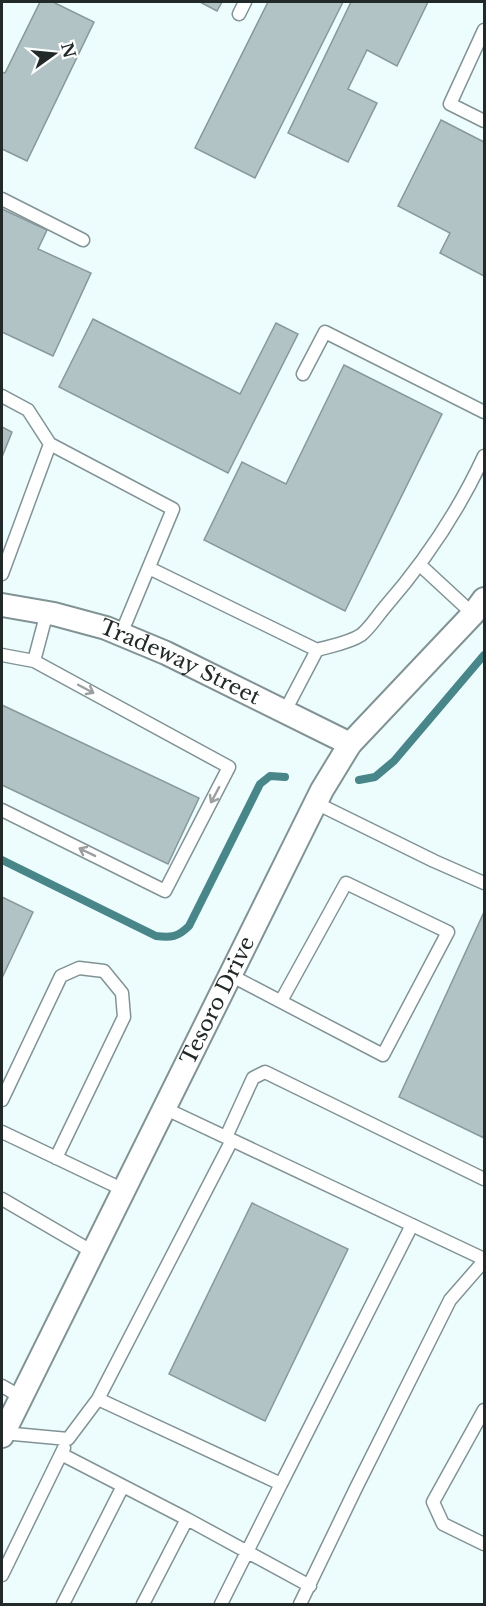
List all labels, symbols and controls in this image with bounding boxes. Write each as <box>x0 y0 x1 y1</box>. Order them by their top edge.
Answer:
north arrow <box>24 24 84 84</box>
text: N <box>57 40 80 60</box>
street label: Tradeway Street <box>96 614 264 710</box>
one-way arrow <box>76 684 94 695</box>
one-way arrow <box>209 785 220 803</box>
one-way arrow <box>78 846 96 858</box>
street label: Tesoro Drive <box>175 932 260 1069</box>

